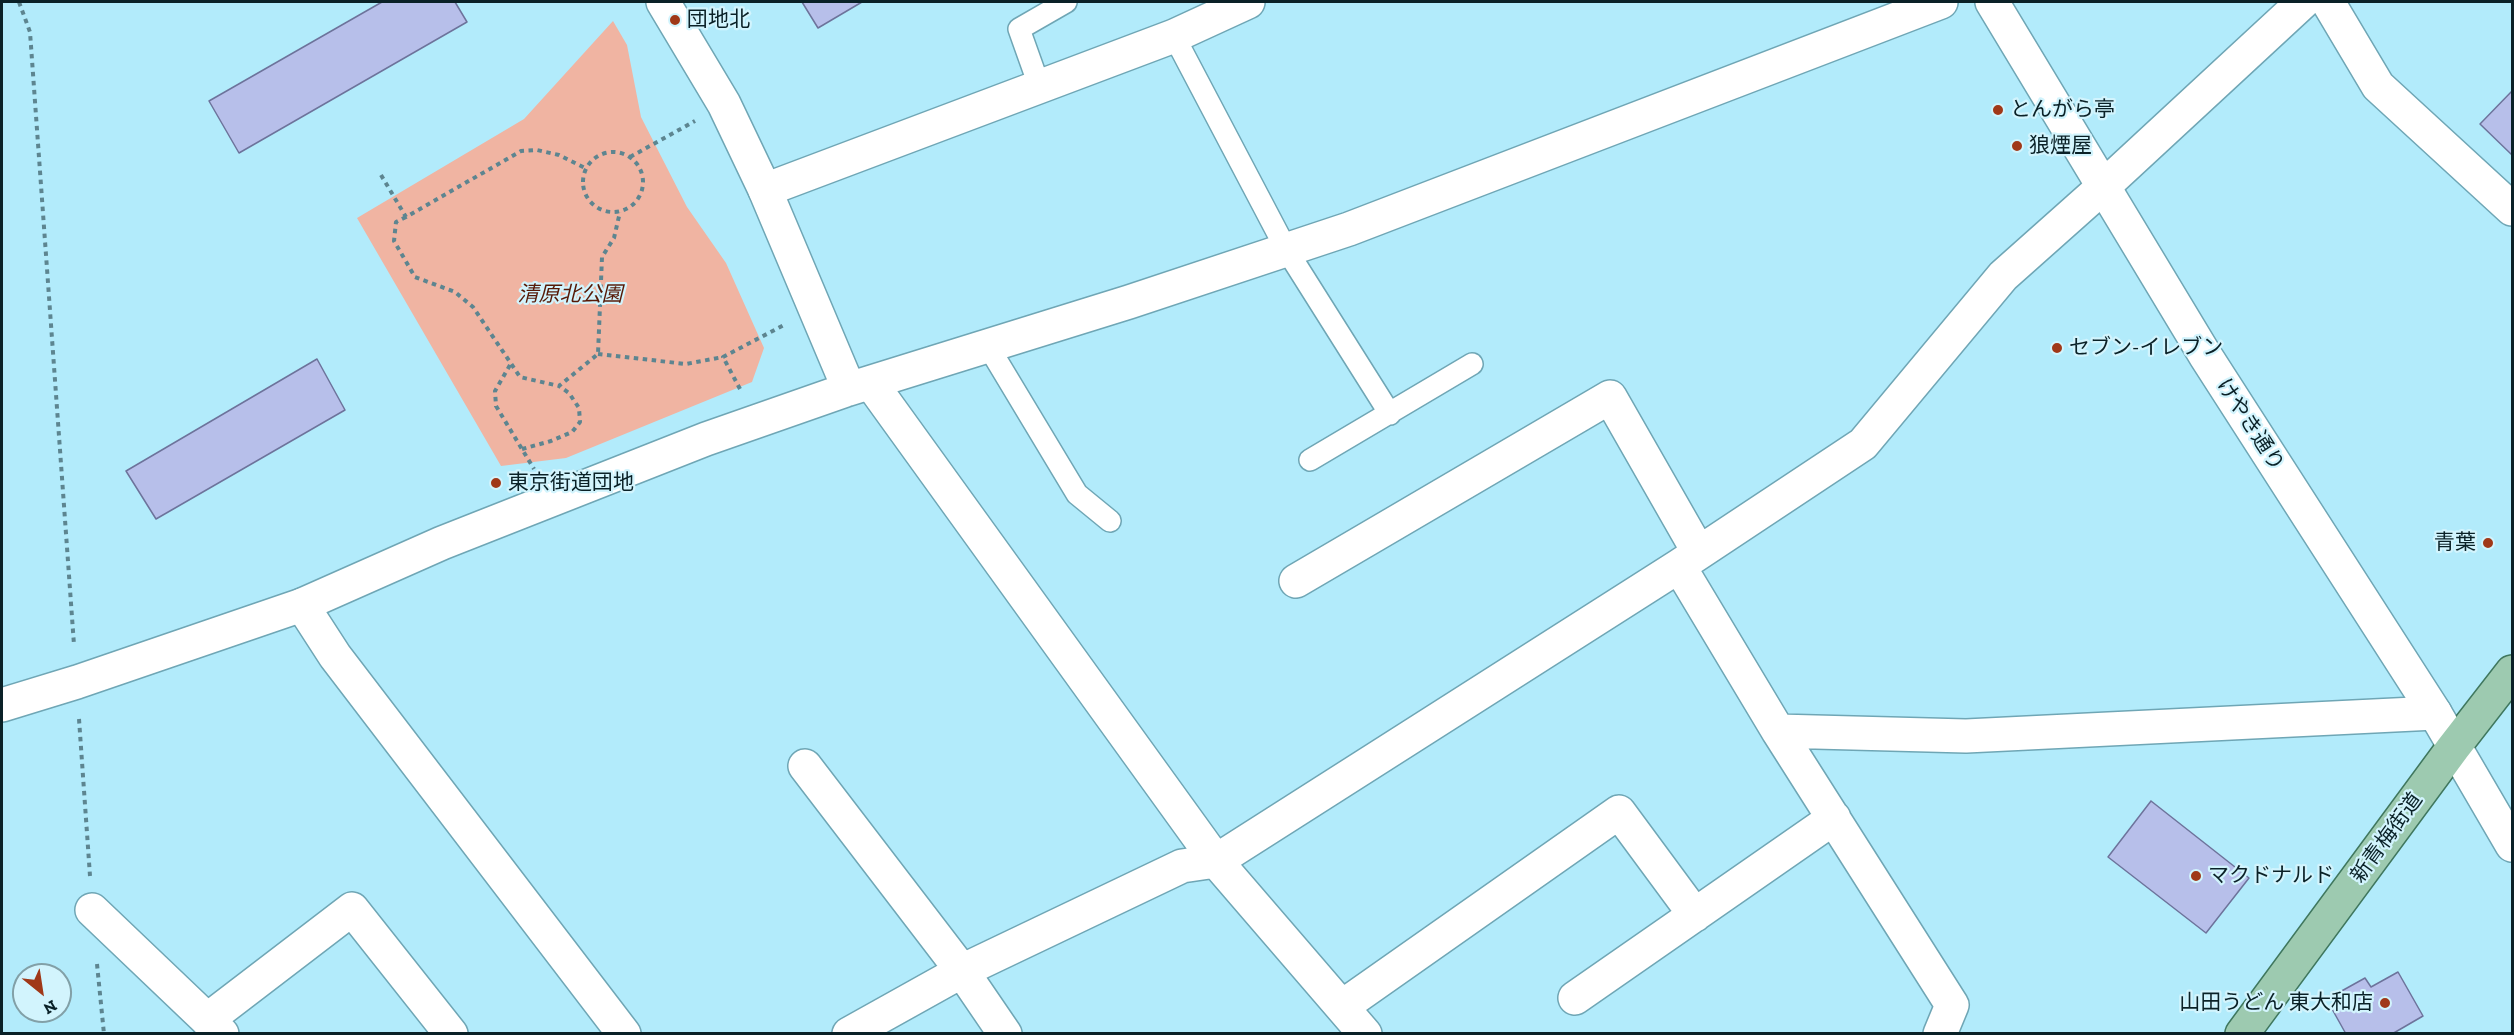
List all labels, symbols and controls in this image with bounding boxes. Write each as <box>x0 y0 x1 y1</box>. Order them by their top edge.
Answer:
place label: 団地北 <box>687 7 750 33</box>
marker: 団地北 <box>668 13 682 27</box>
place label: とんがら亭 <box>2010 97 2115 123</box>
marker: とんがら亭 <box>1991 103 2005 117</box>
place label: 狼煙屋 <box>2029 133 2092 159</box>
marker: 狼煙屋 <box>2010 139 2024 153</box>
park label: 清原北公園 <box>518 282 622 308</box>
place label: セブン-イレブン <box>2069 335 2223 361</box>
marker: セブン-イレブン <box>2050 341 2064 355</box>
street label: けやき通り <box>2211 374 2289 476</box>
place label: 東京街道団地 <box>508 470 634 496</box>
marker: 東京街道団地 <box>489 476 503 490</box>
place label: 青葉 <box>2434 530 2476 556</box>
marker: 青葉 <box>2481 536 2495 550</box>
street label: 新青梅街道 <box>2346 788 2428 888</box>
place label: マクドナルド <box>2208 863 2334 889</box>
marker: マクドナルド <box>2189 869 2203 883</box>
north arrow <box>12 963 72 1023</box>
place label: 山田うどん 東大和店 <box>2179 990 2373 1016</box>
text: N <box>40 996 60 1019</box>
marker: 山田うどん 東大和店 <box>2378 996 2392 1010</box>

